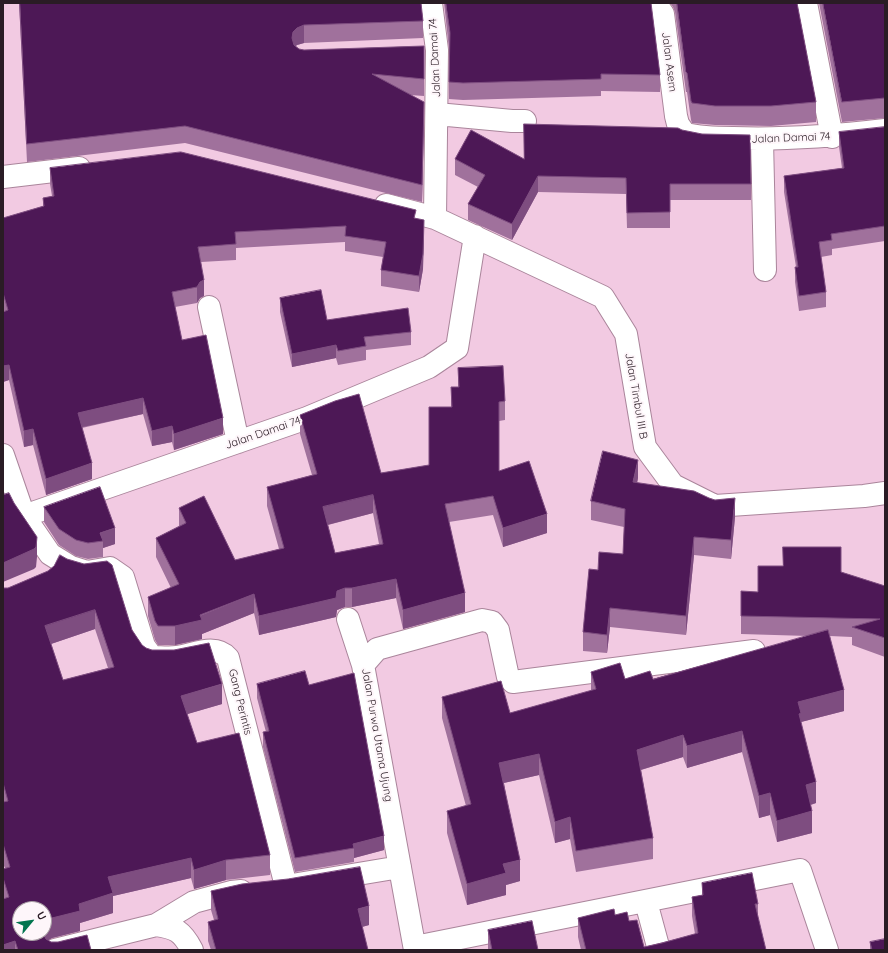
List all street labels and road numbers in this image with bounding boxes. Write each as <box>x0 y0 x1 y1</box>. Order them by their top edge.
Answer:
street label: Jalan Damai 74 <box>426 18 444 98</box>
street label: Jalan Asem <box>659 31 679 93</box>
street label: Jalan Damai 74 <box>751 130 831 146</box>
street label: Jalan Timbul III B <box>622 352 650 440</box>
street label: Jalan Damai 74 <box>223 414 303 452</box>
street label: Jalan Purwa Utama Ujung <box>359 667 395 803</box>
street label: Gang Perintis <box>225 668 255 736</box>

